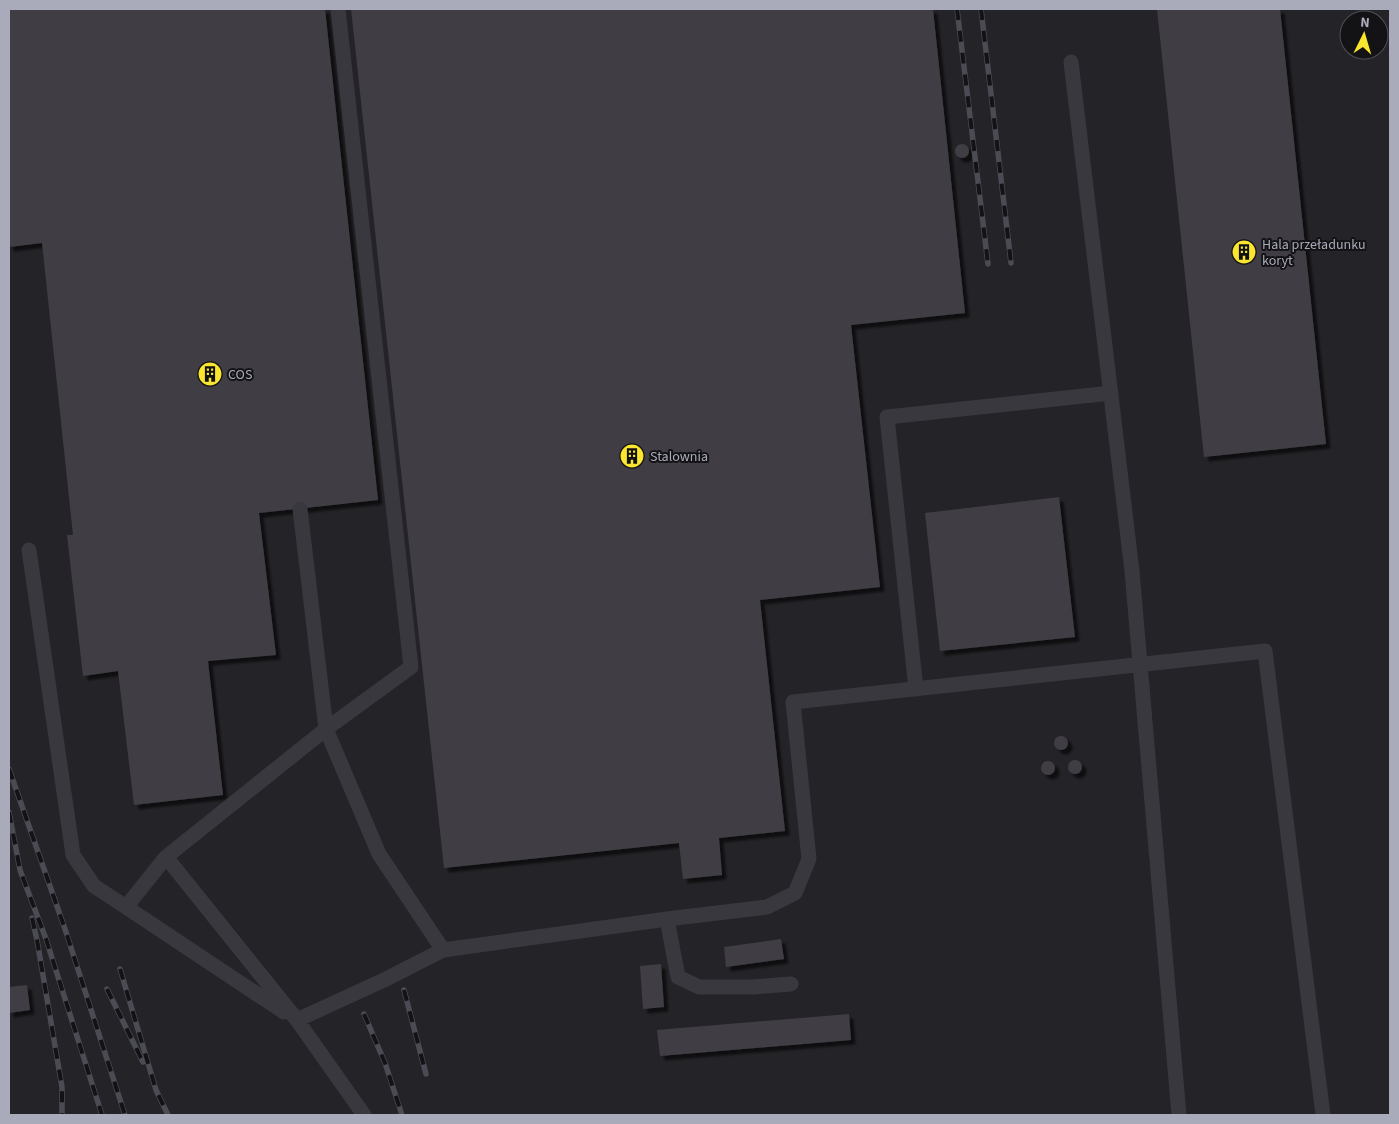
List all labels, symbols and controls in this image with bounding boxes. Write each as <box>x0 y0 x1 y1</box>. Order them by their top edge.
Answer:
north arrow <box>1339 10 1389 60</box>
text: N <box>1360 13 1371 33</box>
place label: Hala przeładunku koryt <box>1262 235 1366 271</box>
building icon: Hala przeładunku koryt <box>1231 239 1257 265</box>
building icon: COS <box>197 361 223 387</box>
place label: COS <box>228 365 252 385</box>
building icon: Stalownia <box>619 443 645 469</box>
place label: Stalownia <box>650 447 708 467</box>

